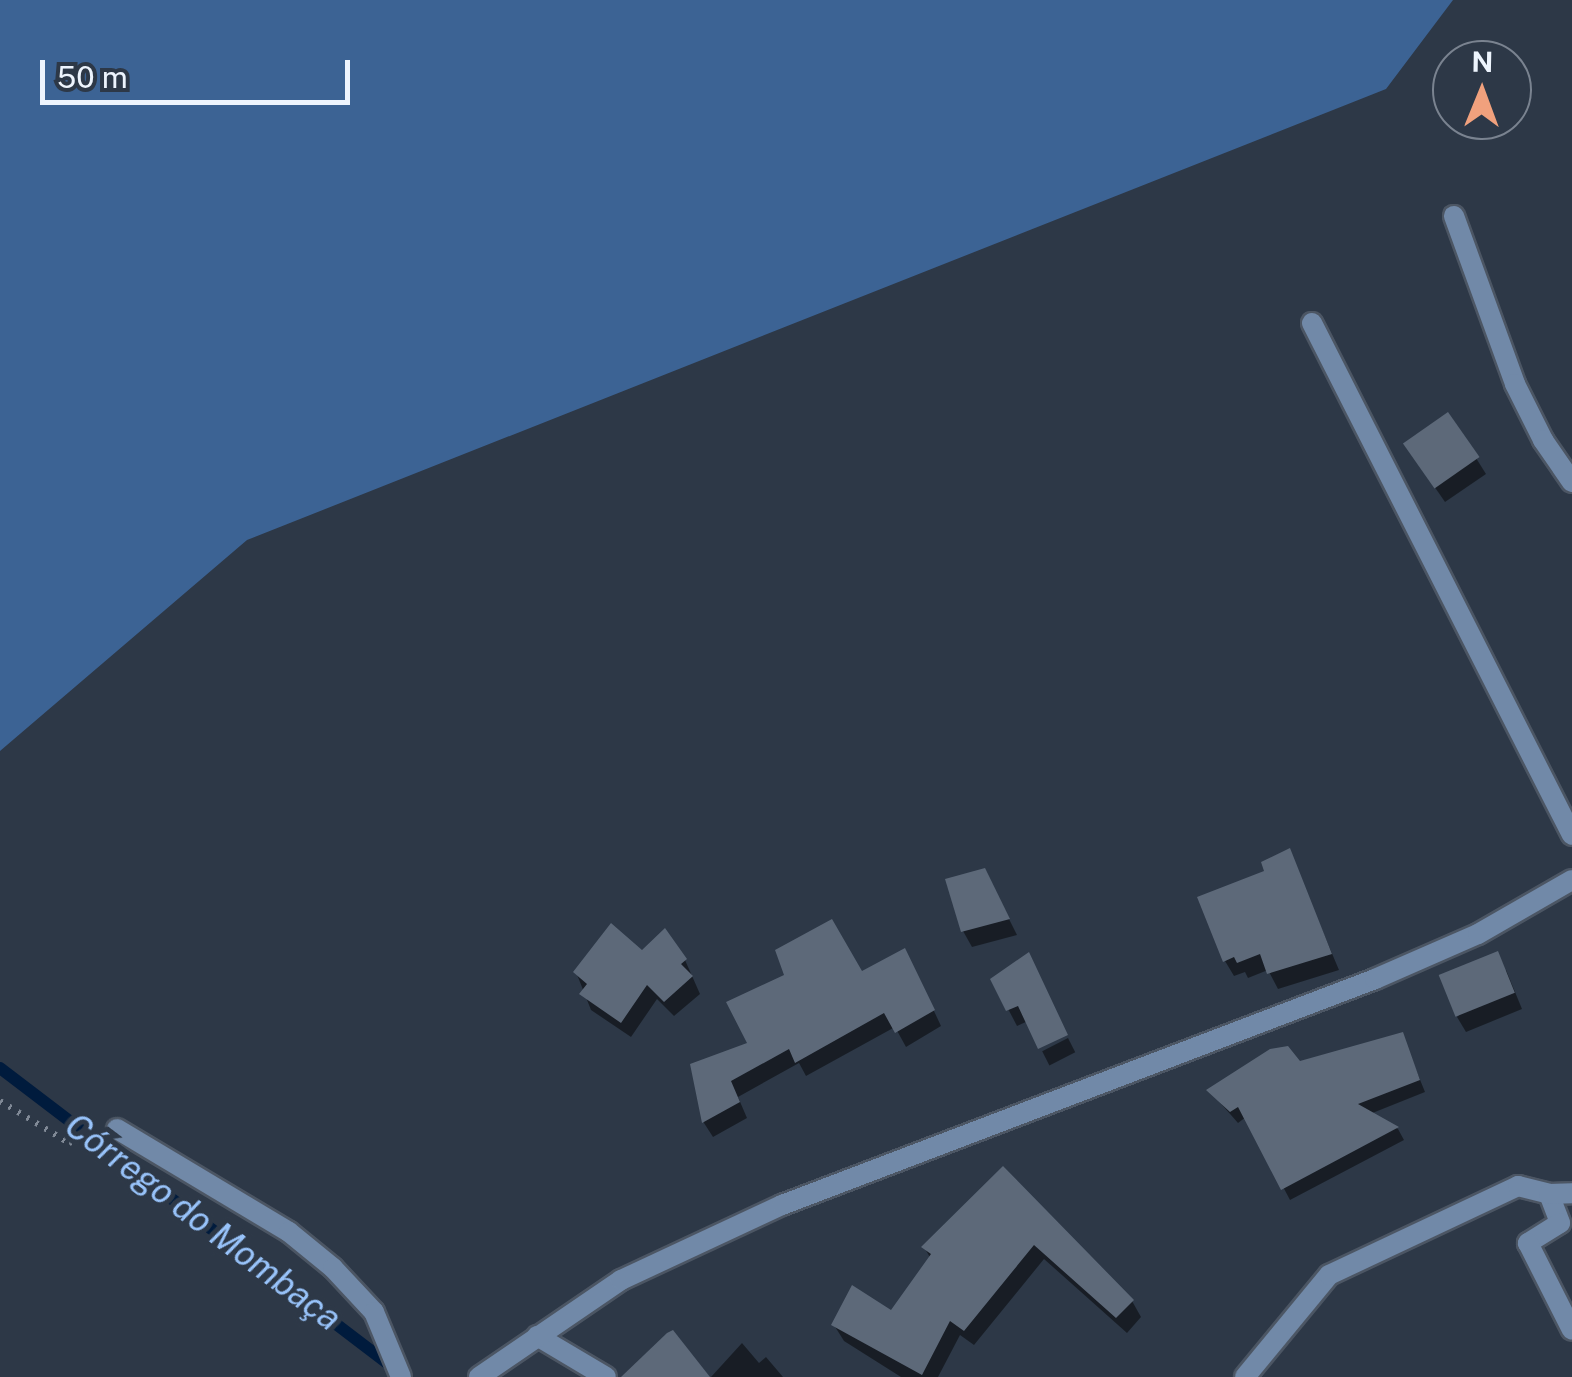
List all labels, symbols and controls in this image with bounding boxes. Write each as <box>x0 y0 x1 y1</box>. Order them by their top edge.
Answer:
scale bar <box>45 40 355 102</box>
north arrow <box>1432 40 1532 140</box>
text: N <box>1471 45 1494 78</box>
text: 50 m <box>57 59 128 95</box>
water label: Córrego do Mombaça <box>56 1104 350 1340</box>

